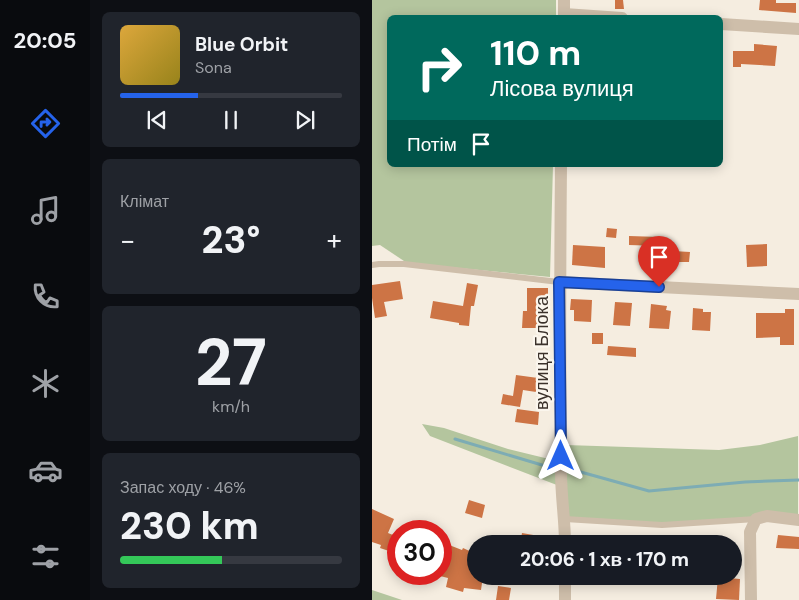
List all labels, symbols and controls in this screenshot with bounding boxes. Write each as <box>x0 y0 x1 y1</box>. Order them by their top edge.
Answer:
text: 20:05 <box>14 26 76 55</box>
text: 110 m <box>490 30 581 76</box>
text: Blue Orbit <box>195 32 288 57</box>
icon: right <box>407 35 472 100</box>
text: Sona <box>195 57 232 78</box>
text: Лісова вулиця <box>490 74 634 103</box>
icon: directions <box>28 106 63 141</box>
icon: previous <box>143 106 171 134</box>
icon: pause <box>217 106 245 134</box>
icon: next <box>291 106 319 134</box>
icon: arrive <box>467 130 495 158</box>
text: Потім <box>407 132 457 157</box>
text: Клімат <box>120 191 169 212</box>
icon: music <box>28 193 63 228</box>
text: 23° <box>202 215 260 265</box>
text: − <box>120 222 135 259</box>
text: + <box>327 222 342 259</box>
pin <box>638 236 680 287</box>
icon: arrive <box>645 243 673 271</box>
icon: phone <box>28 279 63 314</box>
street label: вулиця Блока <box>530 295 554 410</box>
text: 27 <box>195 321 267 405</box>
icon: climate <box>28 366 63 401</box>
text: km/h <box>212 396 250 417</box>
position arrow <box>534 429 586 481</box>
icon: car <box>28 453 63 488</box>
text: Запас ходу · 46% <box>120 477 246 498</box>
text: 230 km <box>120 501 259 551</box>
speed limit sign: 30 <box>387 520 452 585</box>
icon: filters <box>28 539 63 574</box>
text: 20:06 · 1 хв · 170 m <box>520 547 689 572</box>

